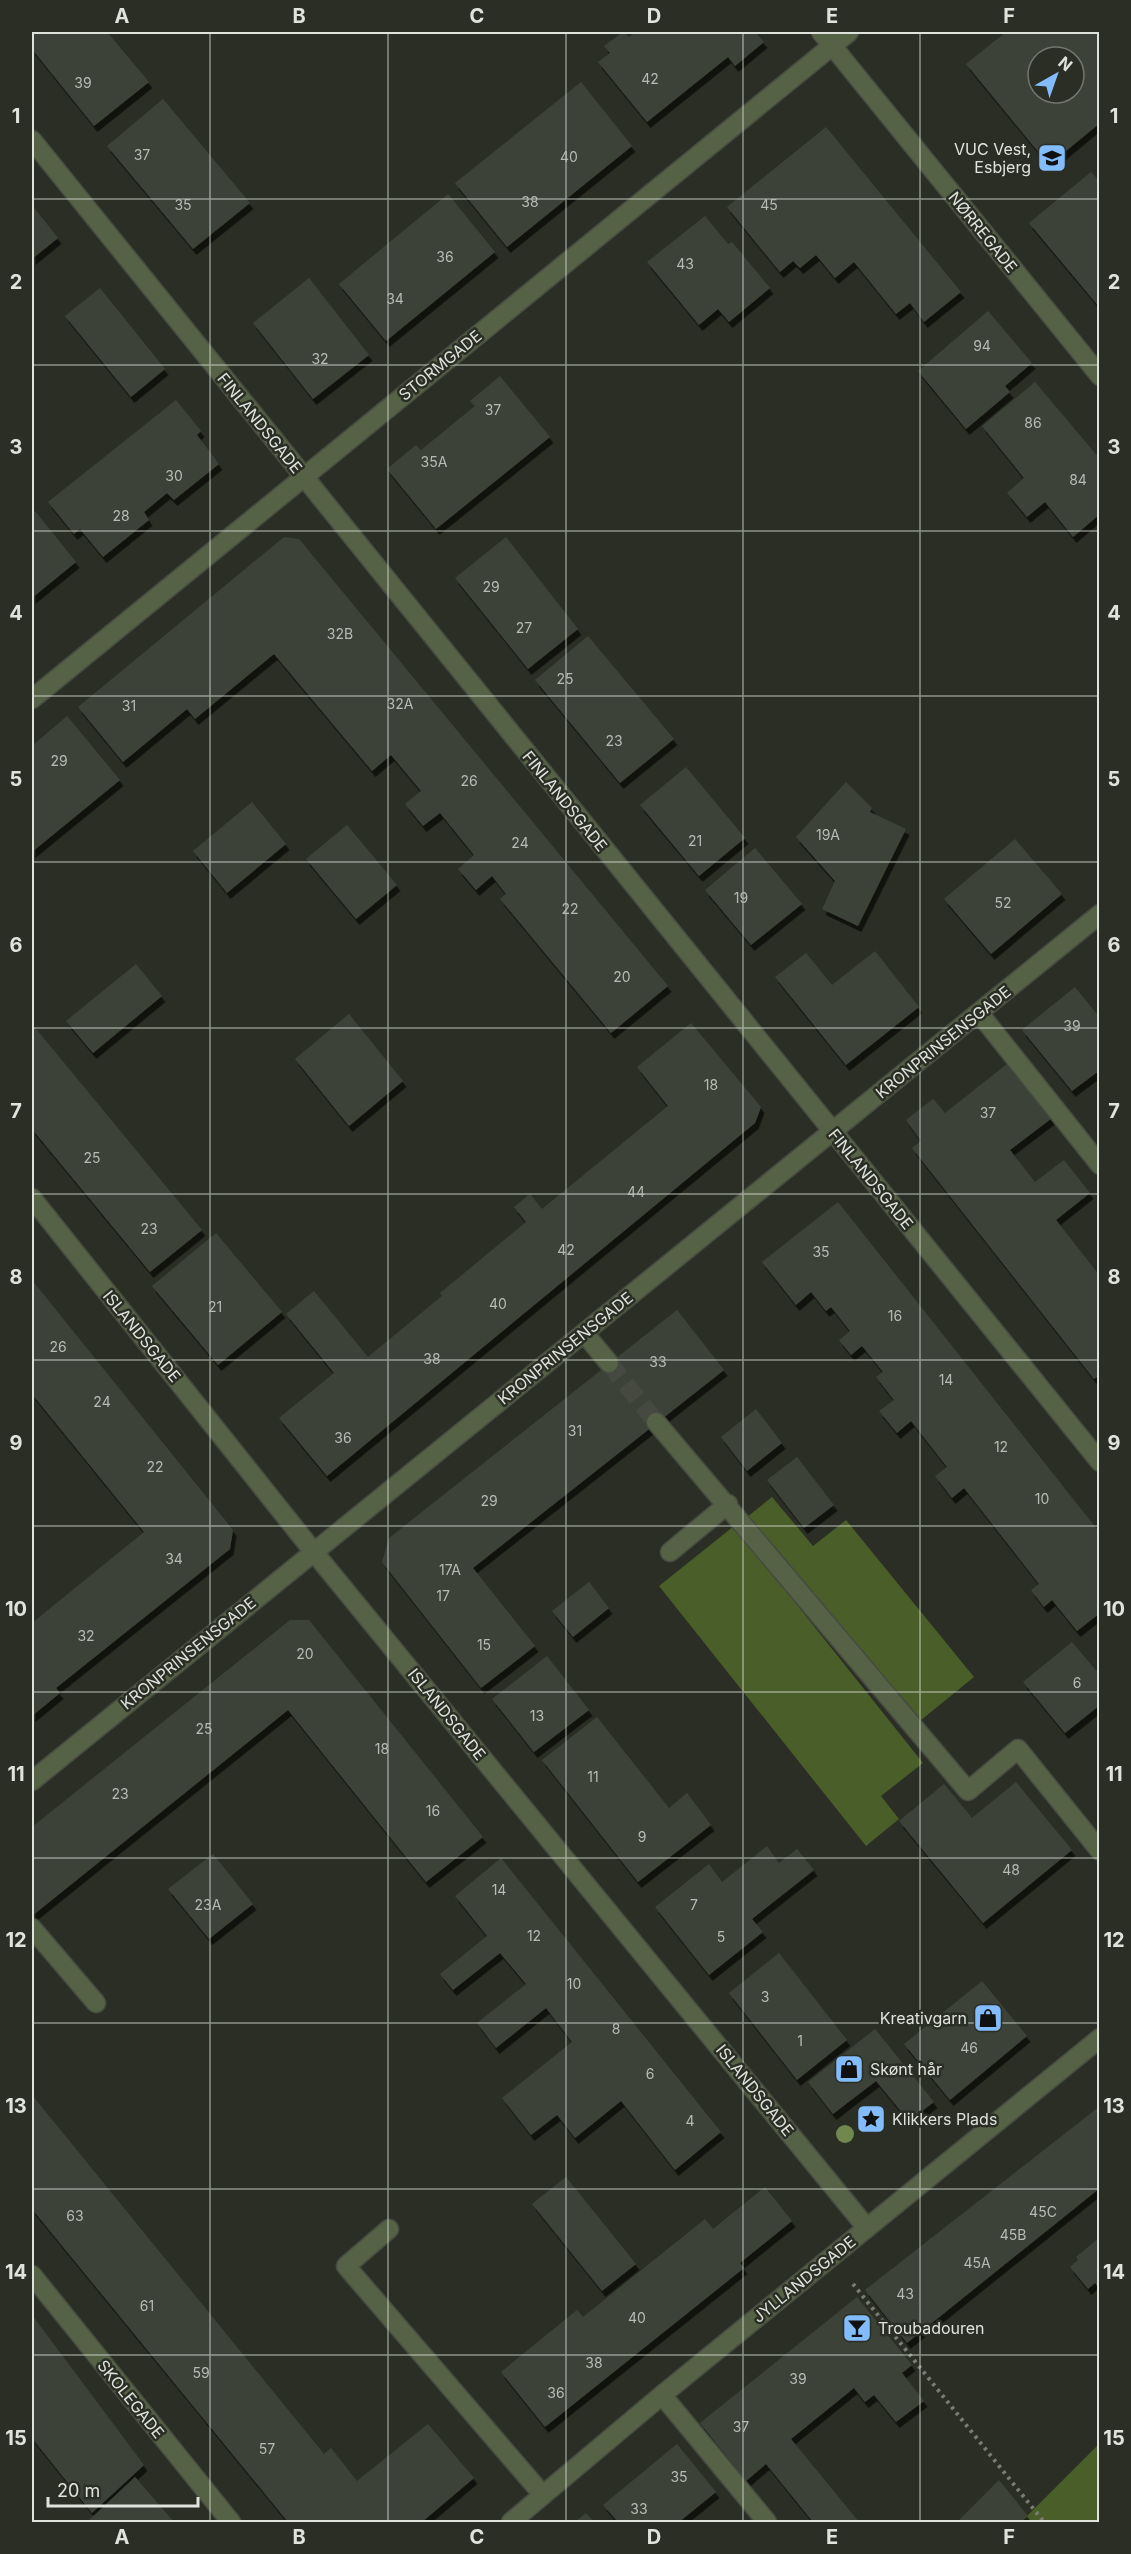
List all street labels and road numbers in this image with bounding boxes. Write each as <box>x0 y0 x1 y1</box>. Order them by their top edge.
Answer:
street label: NØRREGADE <box>944 188 1022 276</box>
street label: STORMGADE <box>395 325 485 405</box>
street label: FINLANDSGADE <box>213 369 307 477</box>
street label: FINLANDSGADE <box>518 747 612 855</box>
street label: KRONPRINSENSGADE <box>871 981 1015 1103</box>
street label: FINLANDSGADE <box>824 1125 918 1233</box>
street label: ISLANDSGADE <box>99 1286 185 1386</box>
street label: KRONPRINSENSGADE <box>493 1287 637 1409</box>
street label: KRONPRINSENSGADE <box>116 1592 260 1714</box>
street label: ISLANDSGADE <box>404 1664 490 1764</box>
street label: ISLANDSGADE <box>712 2040 798 2140</box>
street label: JYLLANDSGADE <box>748 2231 860 2327</box>
street label: SKOLEGADE <box>93 2356 169 2442</box>

